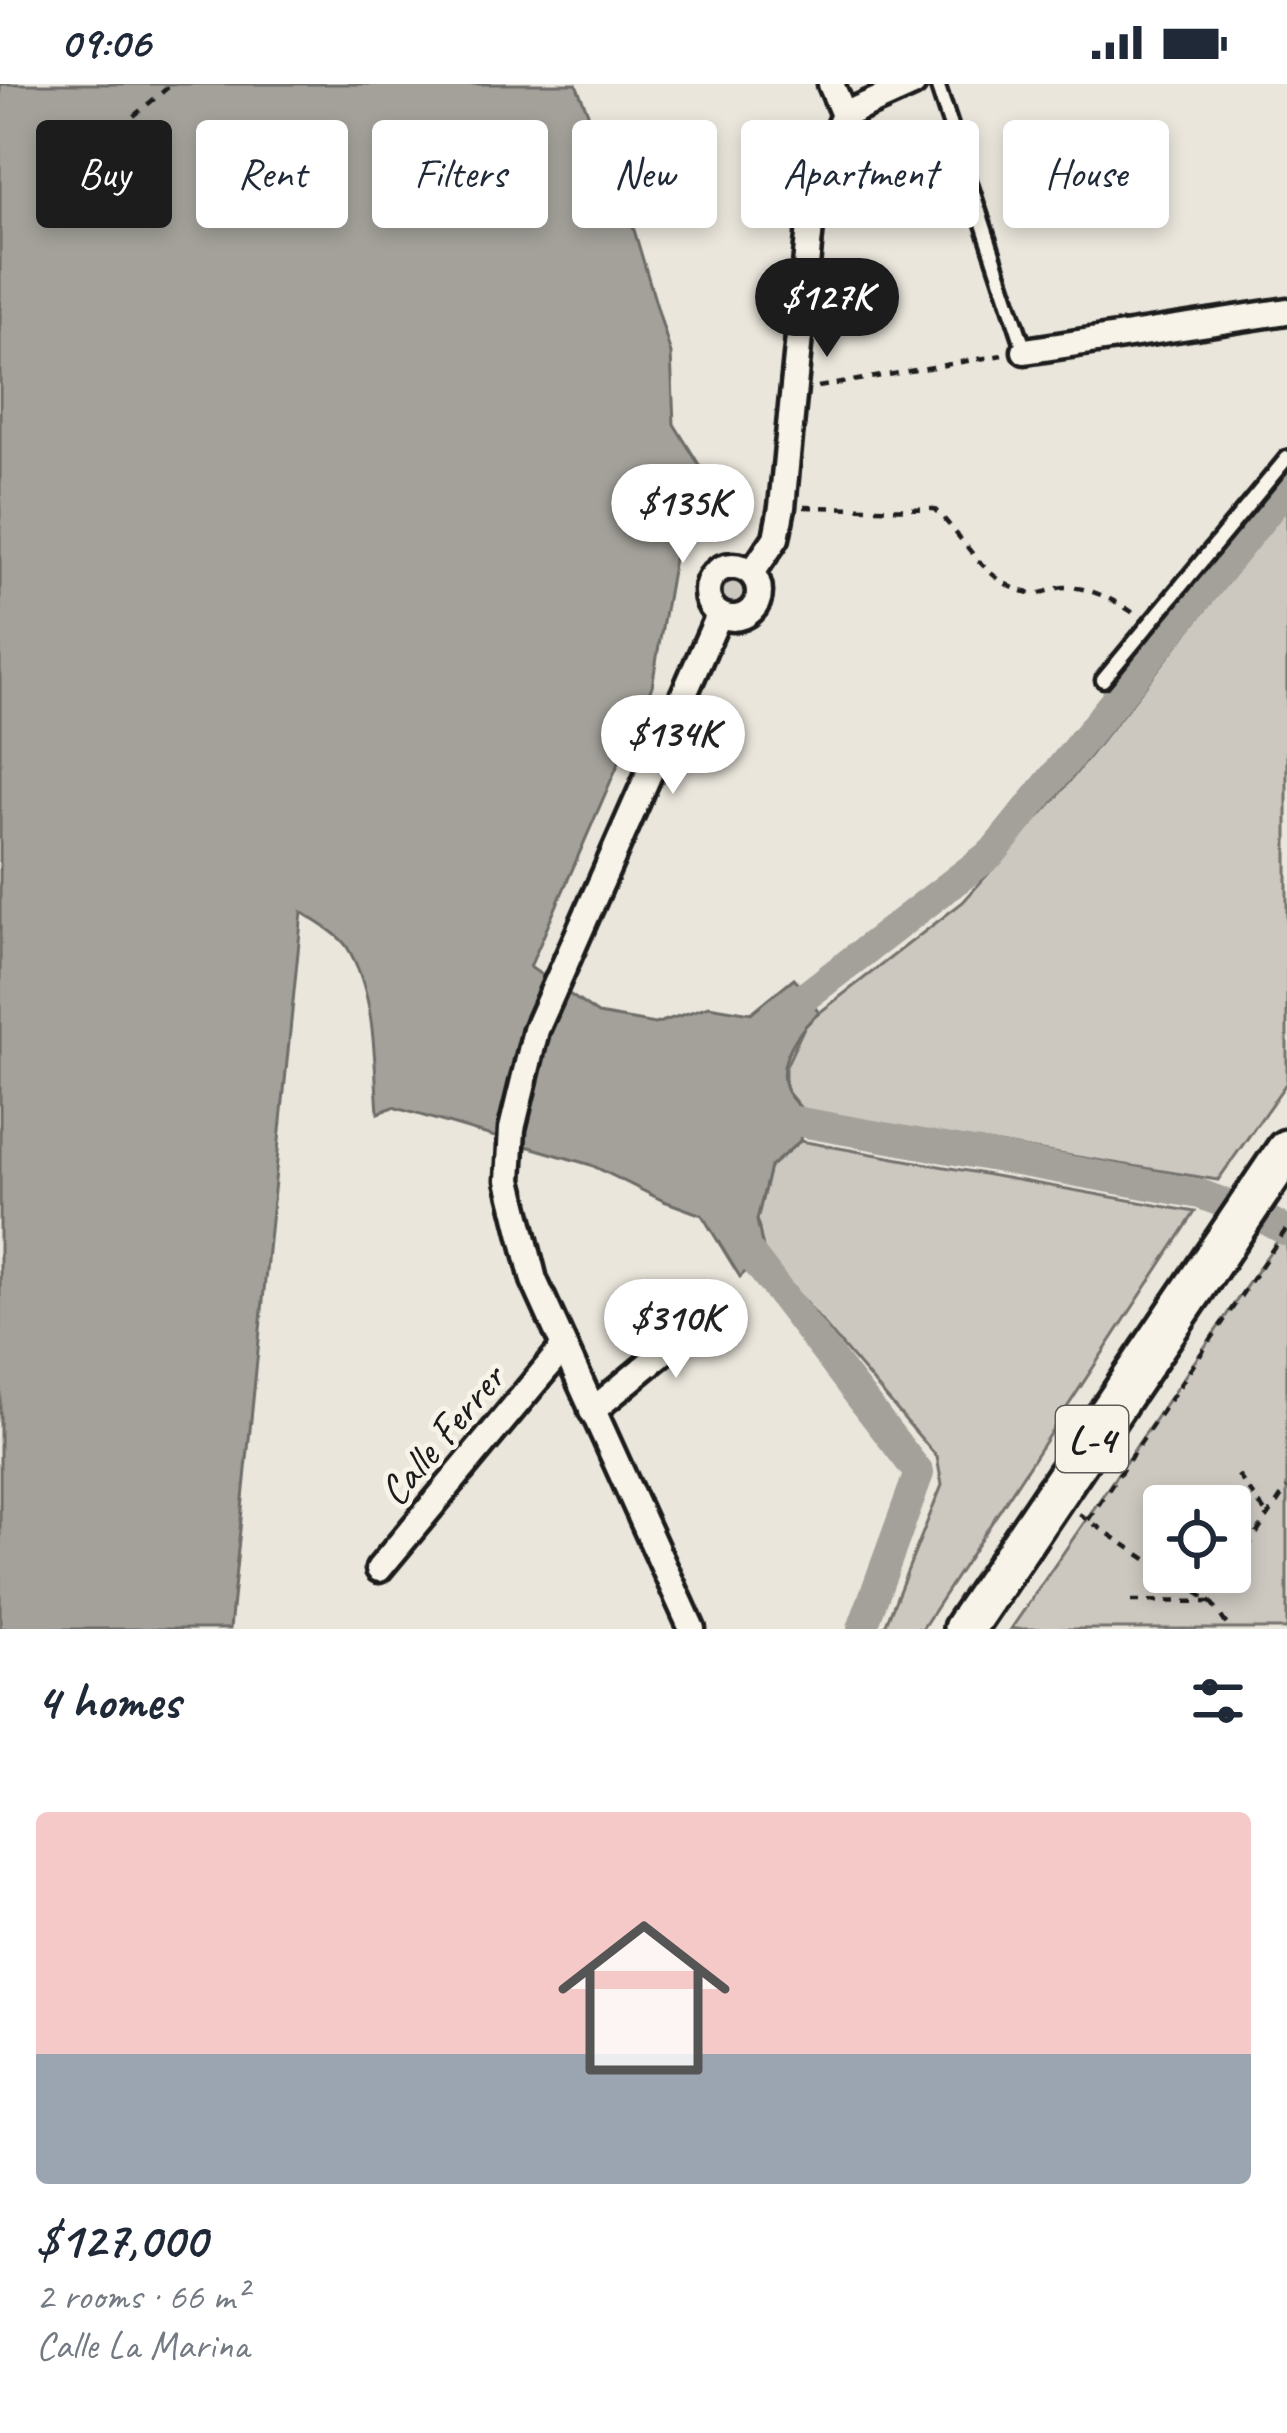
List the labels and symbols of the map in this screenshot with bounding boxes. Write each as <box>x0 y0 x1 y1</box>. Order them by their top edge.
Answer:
pin: $127K <box>743 258 911 360</box>
pin: $135K <box>599 464 767 566</box>
pin: $134K <box>589 695 757 797</box>
pin: $310K <box>592 1279 760 1381</box>
street label: Calle Ferrer <box>368 1351 518 1517</box>
road number: L-4 <box>1056 1406 1128 1472</box>

